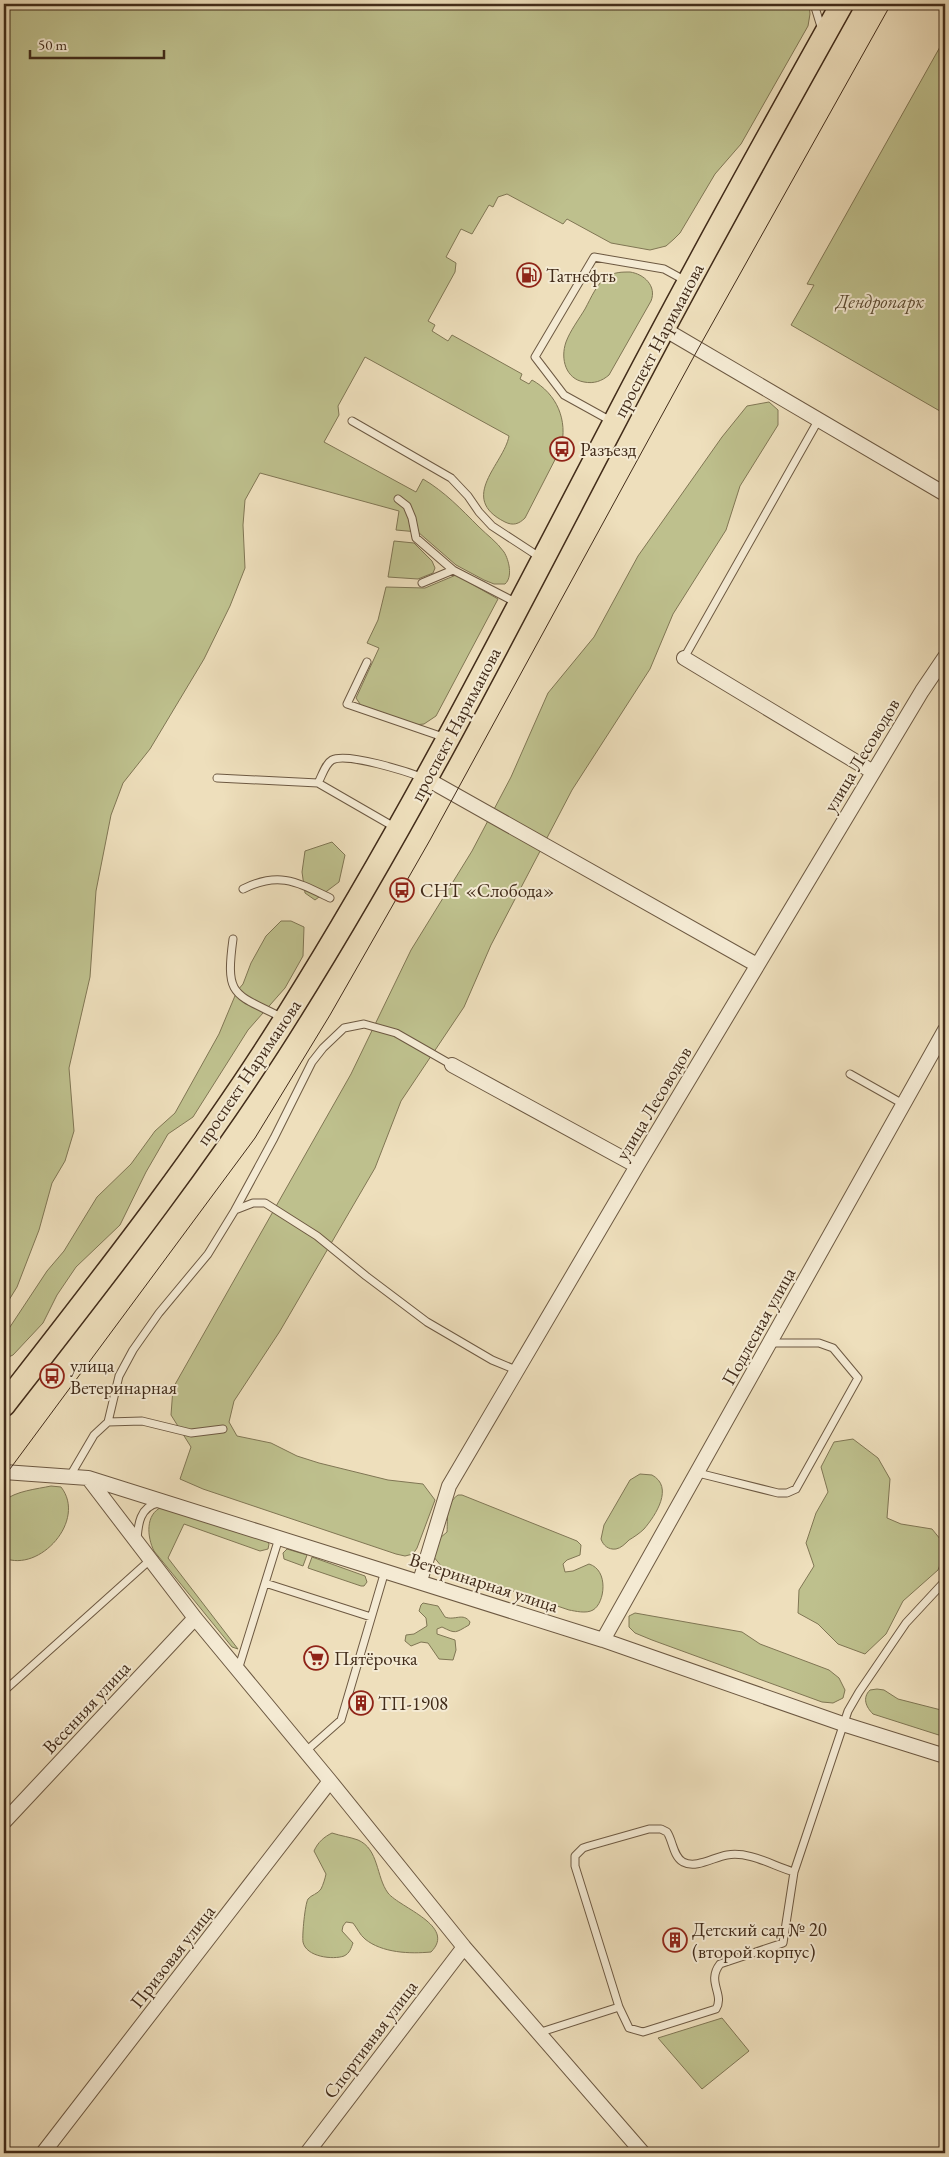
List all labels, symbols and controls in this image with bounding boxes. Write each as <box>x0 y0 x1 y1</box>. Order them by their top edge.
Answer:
scale bar <box>30 28 164 60</box>
text: 50 m <box>38 35 67 54</box>
street label: проспект Нариманова <box>607 258 710 422</box>
fuel station icon: Татнефть <box>516 262 542 288</box>
place label: Татнефть <box>546 263 616 288</box>
park label: Дендропарк <box>834 289 925 314</box>
bus stop icon: Разъезд <box>549 436 575 462</box>
place label: Разъезд <box>580 437 637 462</box>
street label: проспект Нариманова <box>404 642 507 806</box>
street label: улица Лесоводов <box>818 694 905 817</box>
bus stop icon: СНТ «Слобода» <box>389 877 415 903</box>
place label: СНТ «Слобода» <box>420 878 554 903</box>
street label: проспект Нариманова <box>190 994 307 1150</box>
street label: улица Лесоводов <box>610 1042 697 1165</box>
street label: Подлесная улица <box>716 1262 801 1390</box>
place label: улица Ветеринарная <box>70 1353 177 1400</box>
bus stop icon: улица Ветеринарная <box>39 1363 65 1389</box>
street label: Ветеринарная улица <box>406 1547 562 1618</box>
supermarket icon: Пятёрочка <box>303 1645 329 1671</box>
place label: Пятёрочка <box>334 1646 418 1671</box>
street label: Весенняя улица <box>37 1655 136 1759</box>
building icon: ТП-1908 <box>348 1690 374 1716</box>
place label: ТП-1908 <box>378 1691 448 1716</box>
street label: Призовая улица <box>124 1899 221 2013</box>
place label: Детский сад № 20 (второй корпус) <box>692 1917 827 1964</box>
building icon: Детский сад № 20 (второй корпус) <box>662 1927 688 1953</box>
street label: Спортивная улица <box>318 1975 423 2104</box>

